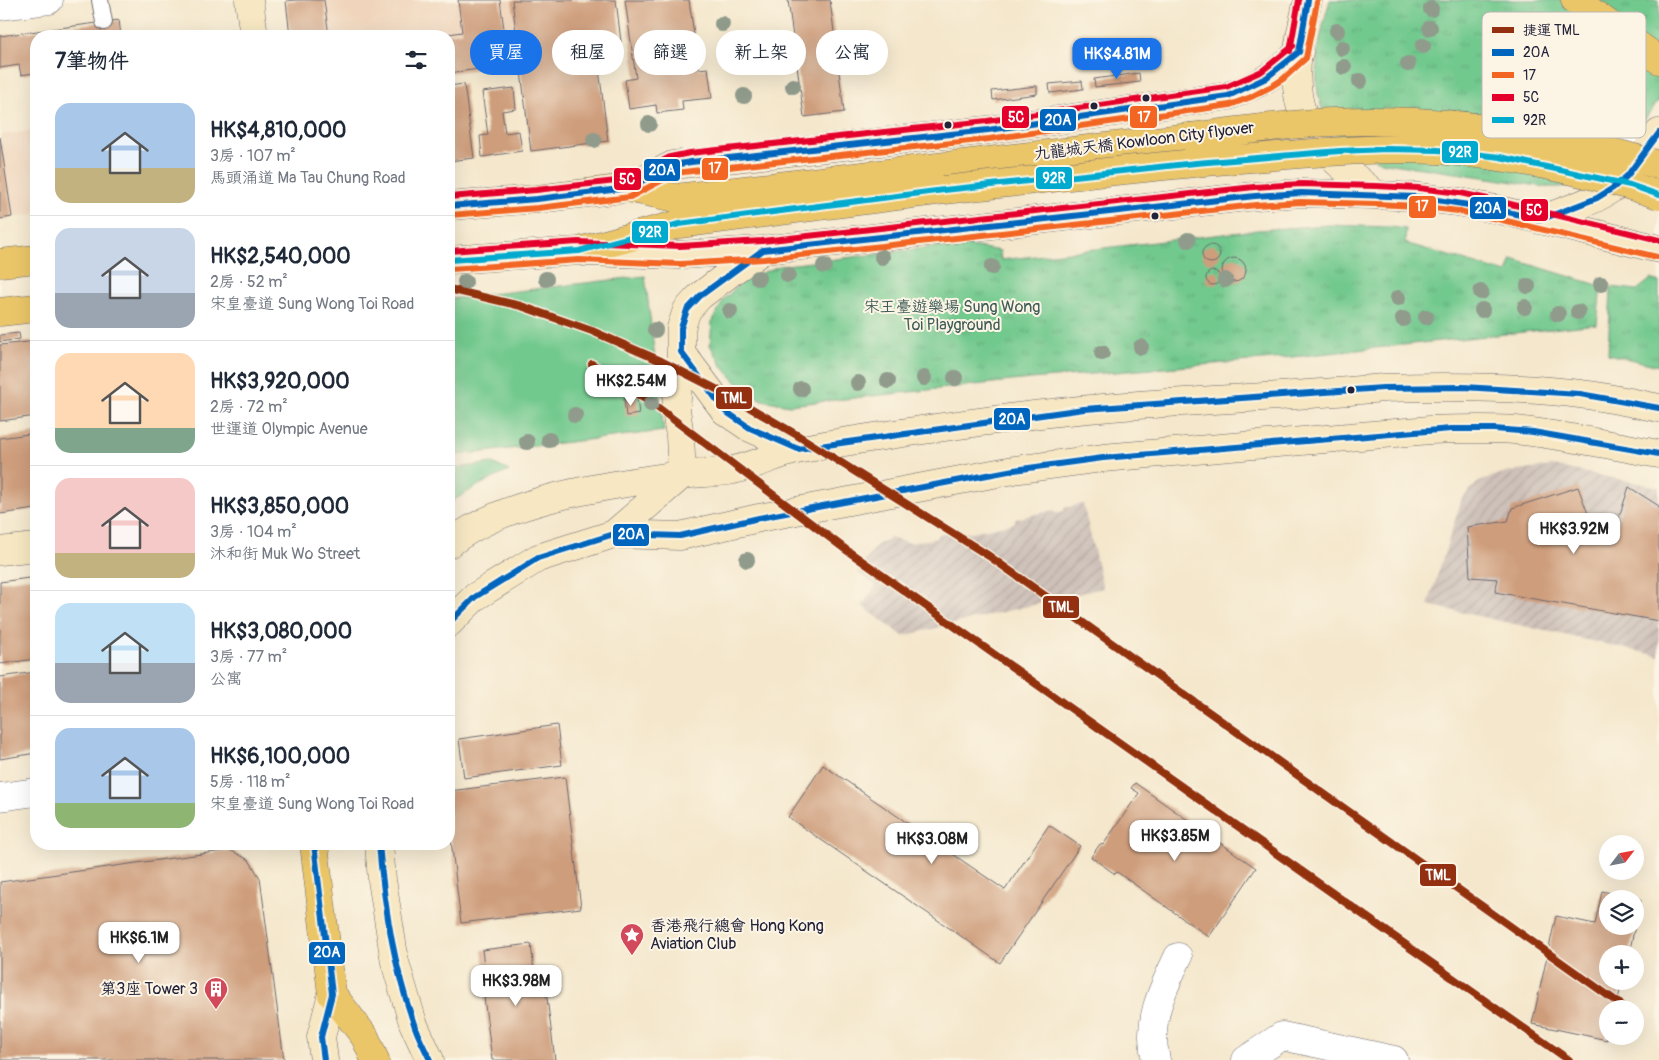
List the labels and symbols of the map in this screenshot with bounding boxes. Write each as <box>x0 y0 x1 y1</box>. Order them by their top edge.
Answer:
legend <box>1482 12 1646 138</box>
text: 捷運 TML <box>1523 22 1580 39</box>
pin: HK$4.81M <box>1065 38 1169 80</box>
text: 20A <box>1523 44 1549 61</box>
text: 17 <box>1523 67 1536 84</box>
text: 5C <box>1523 89 1540 106</box>
unlabelled marker <box>1141 93 1151 103</box>
unlabelled marker <box>1089 101 1099 111</box>
line badge: 5C <box>1001 105 1030 129</box>
line badge: 17 <box>1129 105 1158 129</box>
line badge: 20A <box>1039 108 1077 132</box>
text: 5C <box>1008 109 1024 126</box>
text: 17 <box>1138 109 1151 126</box>
text: 20A <box>1045 112 1071 129</box>
text: 92R <box>1523 112 1546 129</box>
street label: 九龍城天橋 Kowloon City flyover <box>1033 118 1256 164</box>
unlabelled marker <box>943 120 953 130</box>
line badge: 92R <box>1441 140 1479 164</box>
text: 92R <box>1448 144 1472 161</box>
line badge: 17 <box>701 157 729 181</box>
line badge: 20A <box>643 158 681 182</box>
text: 17 <box>709 160 722 177</box>
text: 20A <box>649 162 675 179</box>
line badge: 92R <box>1035 166 1073 190</box>
line badge: 5C <box>613 167 642 191</box>
text: 92R <box>1042 170 1066 187</box>
text: 5C <box>619 171 635 188</box>
line badge: 17 <box>1408 195 1437 219</box>
line badge: 20A <box>1469 196 1507 220</box>
text: 17 <box>1416 198 1429 215</box>
line badge: 5C <box>1520 198 1549 222</box>
text: 20A <box>1475 200 1501 217</box>
text: 5C <box>1526 202 1542 219</box>
unlabelled marker <box>1150 211 1160 221</box>
line badge: 92R <box>631 220 669 244</box>
text: 92R <box>638 224 662 241</box>
park label: 宋王臺遊樂場 Sung Wong Toi Playground <box>864 297 1040 335</box>
pin: HK$2.54M <box>579 364 683 407</box>
unlabelled marker <box>1346 385 1356 395</box>
line badge: TML <box>715 386 753 410</box>
text: TML <box>720 390 747 407</box>
line badge: 20A <box>993 407 1031 431</box>
text: 20A <box>999 411 1025 428</box>
pin: HK$3.92M <box>1522 512 1626 555</box>
line badge: 20A <box>612 523 650 547</box>
text: 20A <box>618 526 644 543</box>
line badge: TML <box>1042 595 1080 619</box>
text: TML <box>1047 599 1074 616</box>
pin: HK$3.85M <box>1123 820 1227 862</box>
pin: HK$3.08M <box>880 822 984 865</box>
north arrow <box>1599 835 1644 880</box>
line badge: TML <box>1419 863 1457 887</box>
text: TML <box>1424 867 1451 884</box>
place label: 香港飛行總會 Hong Kong Aviation Club <box>650 916 824 954</box>
pin: HK$6.1M <box>93 922 185 964</box>
place icon: 香港飛行總會 Hong Kong Aviation Club <box>619 922 645 956</box>
line badge: 20A <box>308 941 346 965</box>
text: 20A <box>314 944 340 961</box>
pin: HK$3.98M <box>464 964 568 1007</box>
building icon: 第3座 Tower 3 <box>203 976 229 1010</box>
place label: 第3座 Tower 3 <box>100 979 198 999</box>

